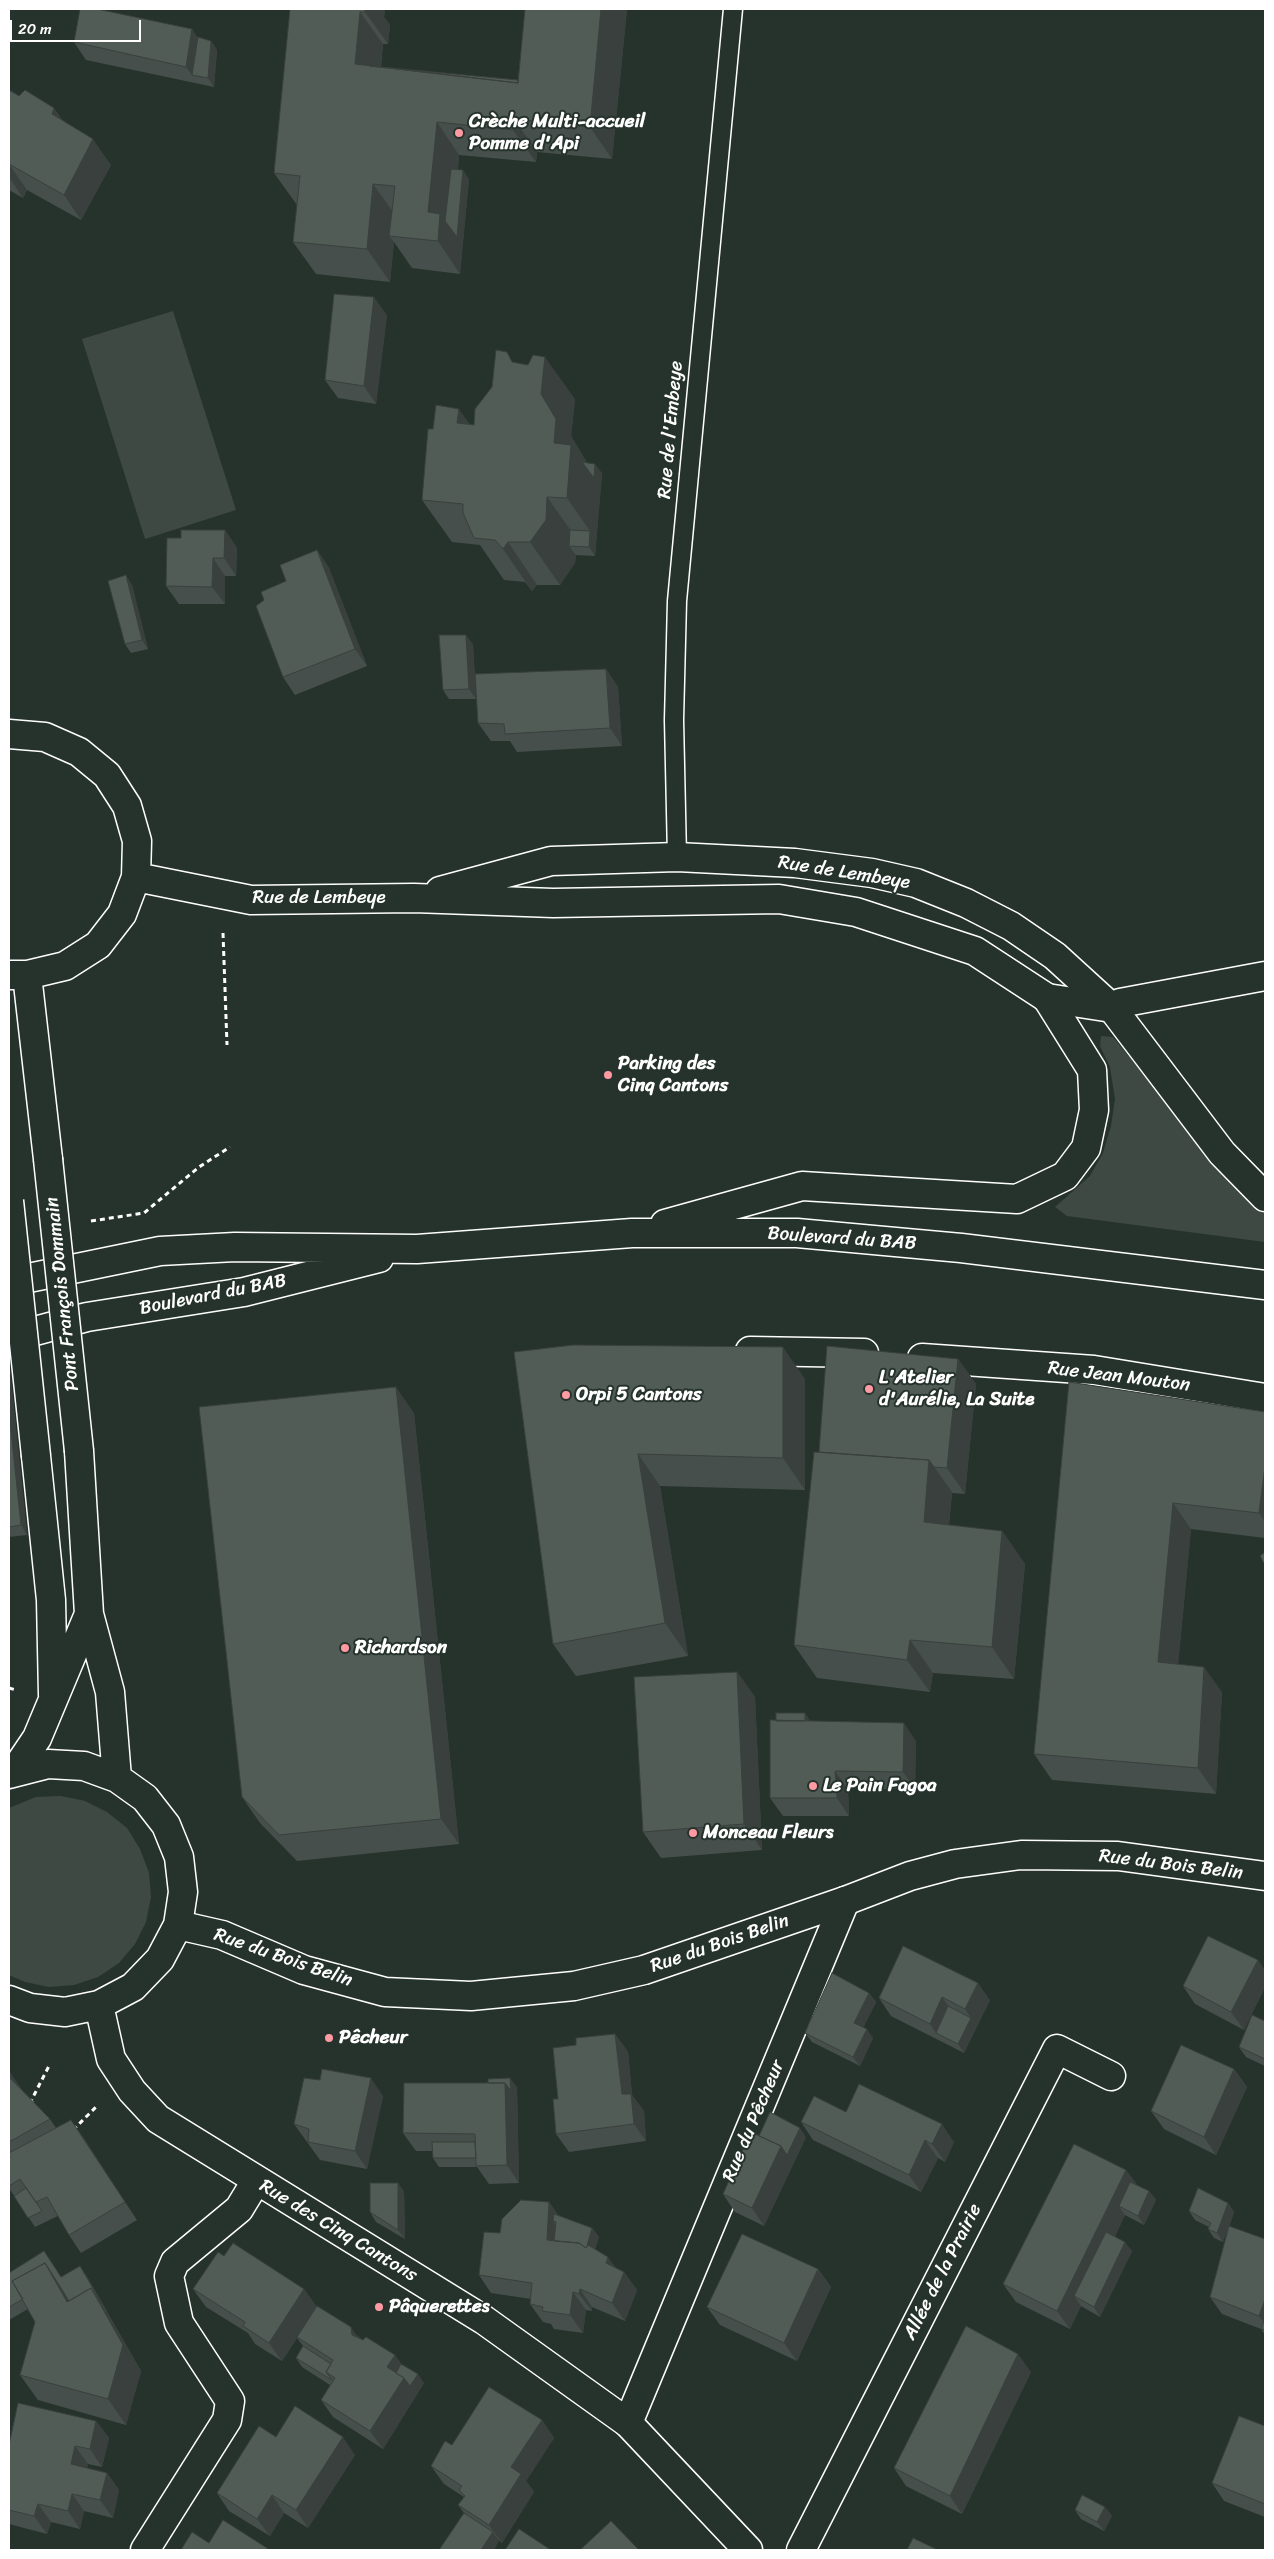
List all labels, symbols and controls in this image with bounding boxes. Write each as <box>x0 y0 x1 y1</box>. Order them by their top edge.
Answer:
scale bar <box>12 10 144 42</box>
text: 20 m <box>18 16 52 42</box>
place label: Crèche Multi-accueil Pomme d'Api <box>469 111 645 155</box>
marker: Crèche Multi-accueil Pomme d'Api <box>453 127 465 139</box>
street label: Rue de l'Embeye <box>654 360 688 500</box>
street label: Rue de Lembeye <box>776 851 912 895</box>
street label: Rue de Lembeye <box>252 887 386 909</box>
place label: Parking des Cinq Cantons <box>618 1053 728 1097</box>
marker: Parking des Cinq Cantons <box>602 1069 614 1081</box>
street label: Pont François Dommain <box>41 1196 85 1392</box>
street label: Boulevard du BAB <box>767 1222 917 1256</box>
street label: Boulevard du BAB <box>138 1270 288 1320</box>
street label: Rue Jean Mouton <box>1047 1357 1191 1397</box>
place label: L'Atelier d'Aurélie, La Suite <box>879 1367 1034 1411</box>
marker: L'Atelier d'Aurélie, La Suite <box>863 1383 875 1395</box>
place label: Orpi 5 Cantons <box>576 1384 702 1406</box>
marker: Orpi 5 Cantons <box>560 1389 572 1401</box>
place label: Richardson <box>355 1637 447 1659</box>
marker: Richardson <box>339 1642 351 1654</box>
place label: Le Pain Fagoa <box>823 1775 937 1797</box>
marker: Le Pain Fagoa <box>807 1780 819 1792</box>
place label: Monceau Fleurs <box>703 1822 834 1844</box>
marker: Monceau Fleurs <box>687 1827 699 1839</box>
street label: Rue du Bois Belin <box>1098 1845 1244 1885</box>
street label: Rue du Bois Belin <box>648 1910 792 1978</box>
street label: Rue du Bois Belin <box>211 1924 355 1992</box>
place label: Pêcheur <box>339 2027 407 2049</box>
marker: Pêcheur <box>323 2032 335 2044</box>
street label: Rue du Pêcheur <box>718 2057 790 2185</box>
street label: Rue des Cinq Cantons <box>255 2175 421 2287</box>
street label: Allée de la Prairie <box>899 2200 987 2344</box>
place label: Pâquerettes <box>389 2296 489 2318</box>
marker: Pâquerettes <box>373 2301 385 2313</box>

